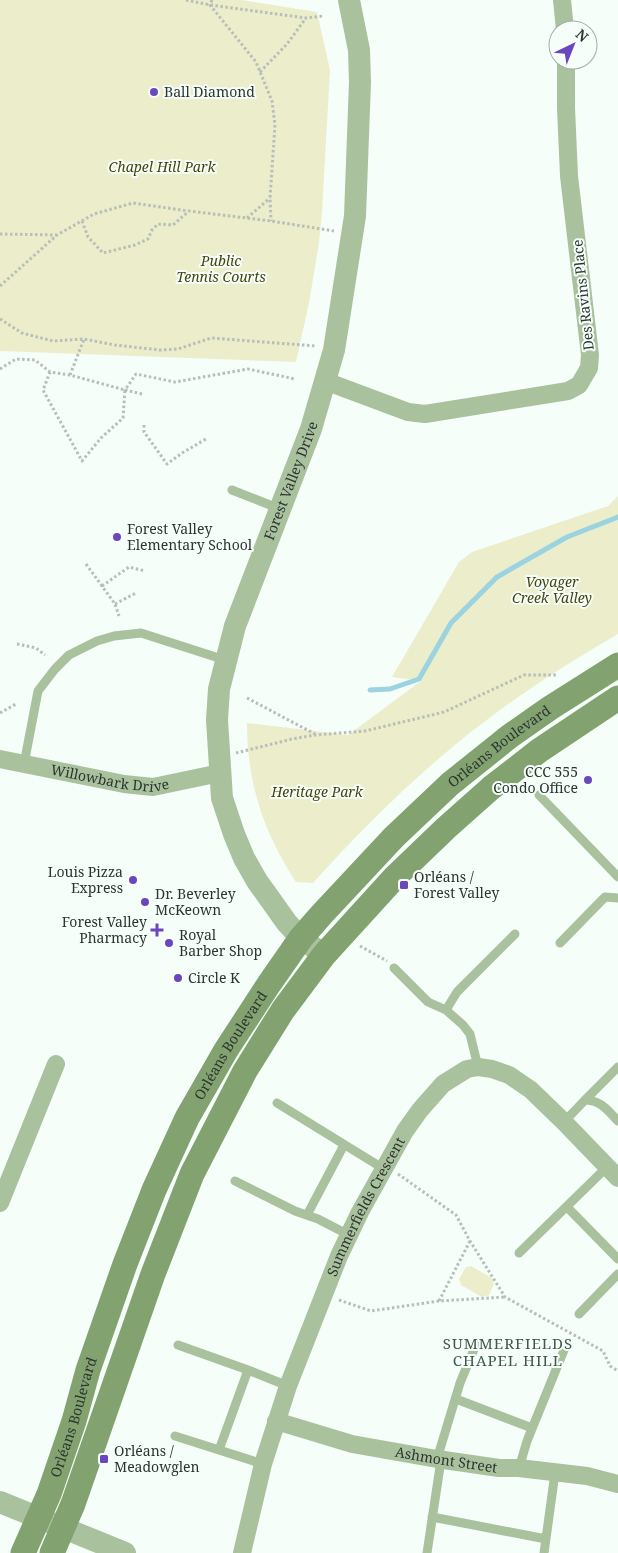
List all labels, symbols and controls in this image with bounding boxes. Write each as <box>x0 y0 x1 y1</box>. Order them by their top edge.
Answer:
north arrow <box>548 20 598 70</box>
text: N <box>572 24 593 46</box>
place label: Ball Diamond <box>164 82 255 101</box>
marker: Ball Diamond <box>148 86 160 98</box>
park label: Chapel Hill Park <box>109 157 217 176</box>
street label: Des Ravins Place <box>567 239 598 351</box>
park label: Public Tennis Courts <box>176 251 266 286</box>
street label: Forest Valley Drive <box>259 419 322 543</box>
place label: Forest Valley Elementary School <box>127 519 253 554</box>
marker: Forest Valley Elementary School <box>111 531 123 543</box>
park label: Voyager Creek Valley <box>512 572 592 607</box>
street label: Orléans Boulevard <box>443 700 554 791</box>
street label: Willowbark Drive <box>49 759 171 796</box>
place label: CCC 555 Condo Office <box>493 762 578 797</box>
marker: CCC 555 Condo Office <box>582 774 594 786</box>
park label: Heritage Park <box>270 782 364 801</box>
place label: Louis Pizza Express <box>48 862 123 897</box>
place label: Orléans / Forest Valley <box>414 867 499 902</box>
marker: Louis Pizza Express <box>127 874 139 886</box>
marker: Orléans / Forest Valley <box>398 879 410 891</box>
place label: Dr. Beverley McKeown <box>155 884 236 919</box>
marker: Dr. Beverley McKeown <box>139 896 151 908</box>
place label: Forest Valley Pharmacy <box>62 912 147 947</box>
marker: Forest Valley Pharmacy <box>151 924 163 936</box>
place label: Royal Barber Shop <box>179 925 262 960</box>
marker: Royal Barber Shop <box>163 937 175 949</box>
place label: Circle K <box>188 968 240 987</box>
marker: Circle K <box>172 972 184 984</box>
street label: Orléans Boulevard <box>189 987 271 1103</box>
street label: Summerfields Crescent <box>322 1133 409 1279</box>
district label: SUMMERFIELDS CHAPEL HILL <box>443 1333 573 1370</box>
street label: Orléans Boulevard <box>45 1354 101 1480</box>
place label: Orléans / Meadowglen <box>114 1441 200 1476</box>
street label: Ashmont Street <box>394 1442 499 1477</box>
marker: Orléans / Meadowglen <box>98 1453 110 1465</box>

